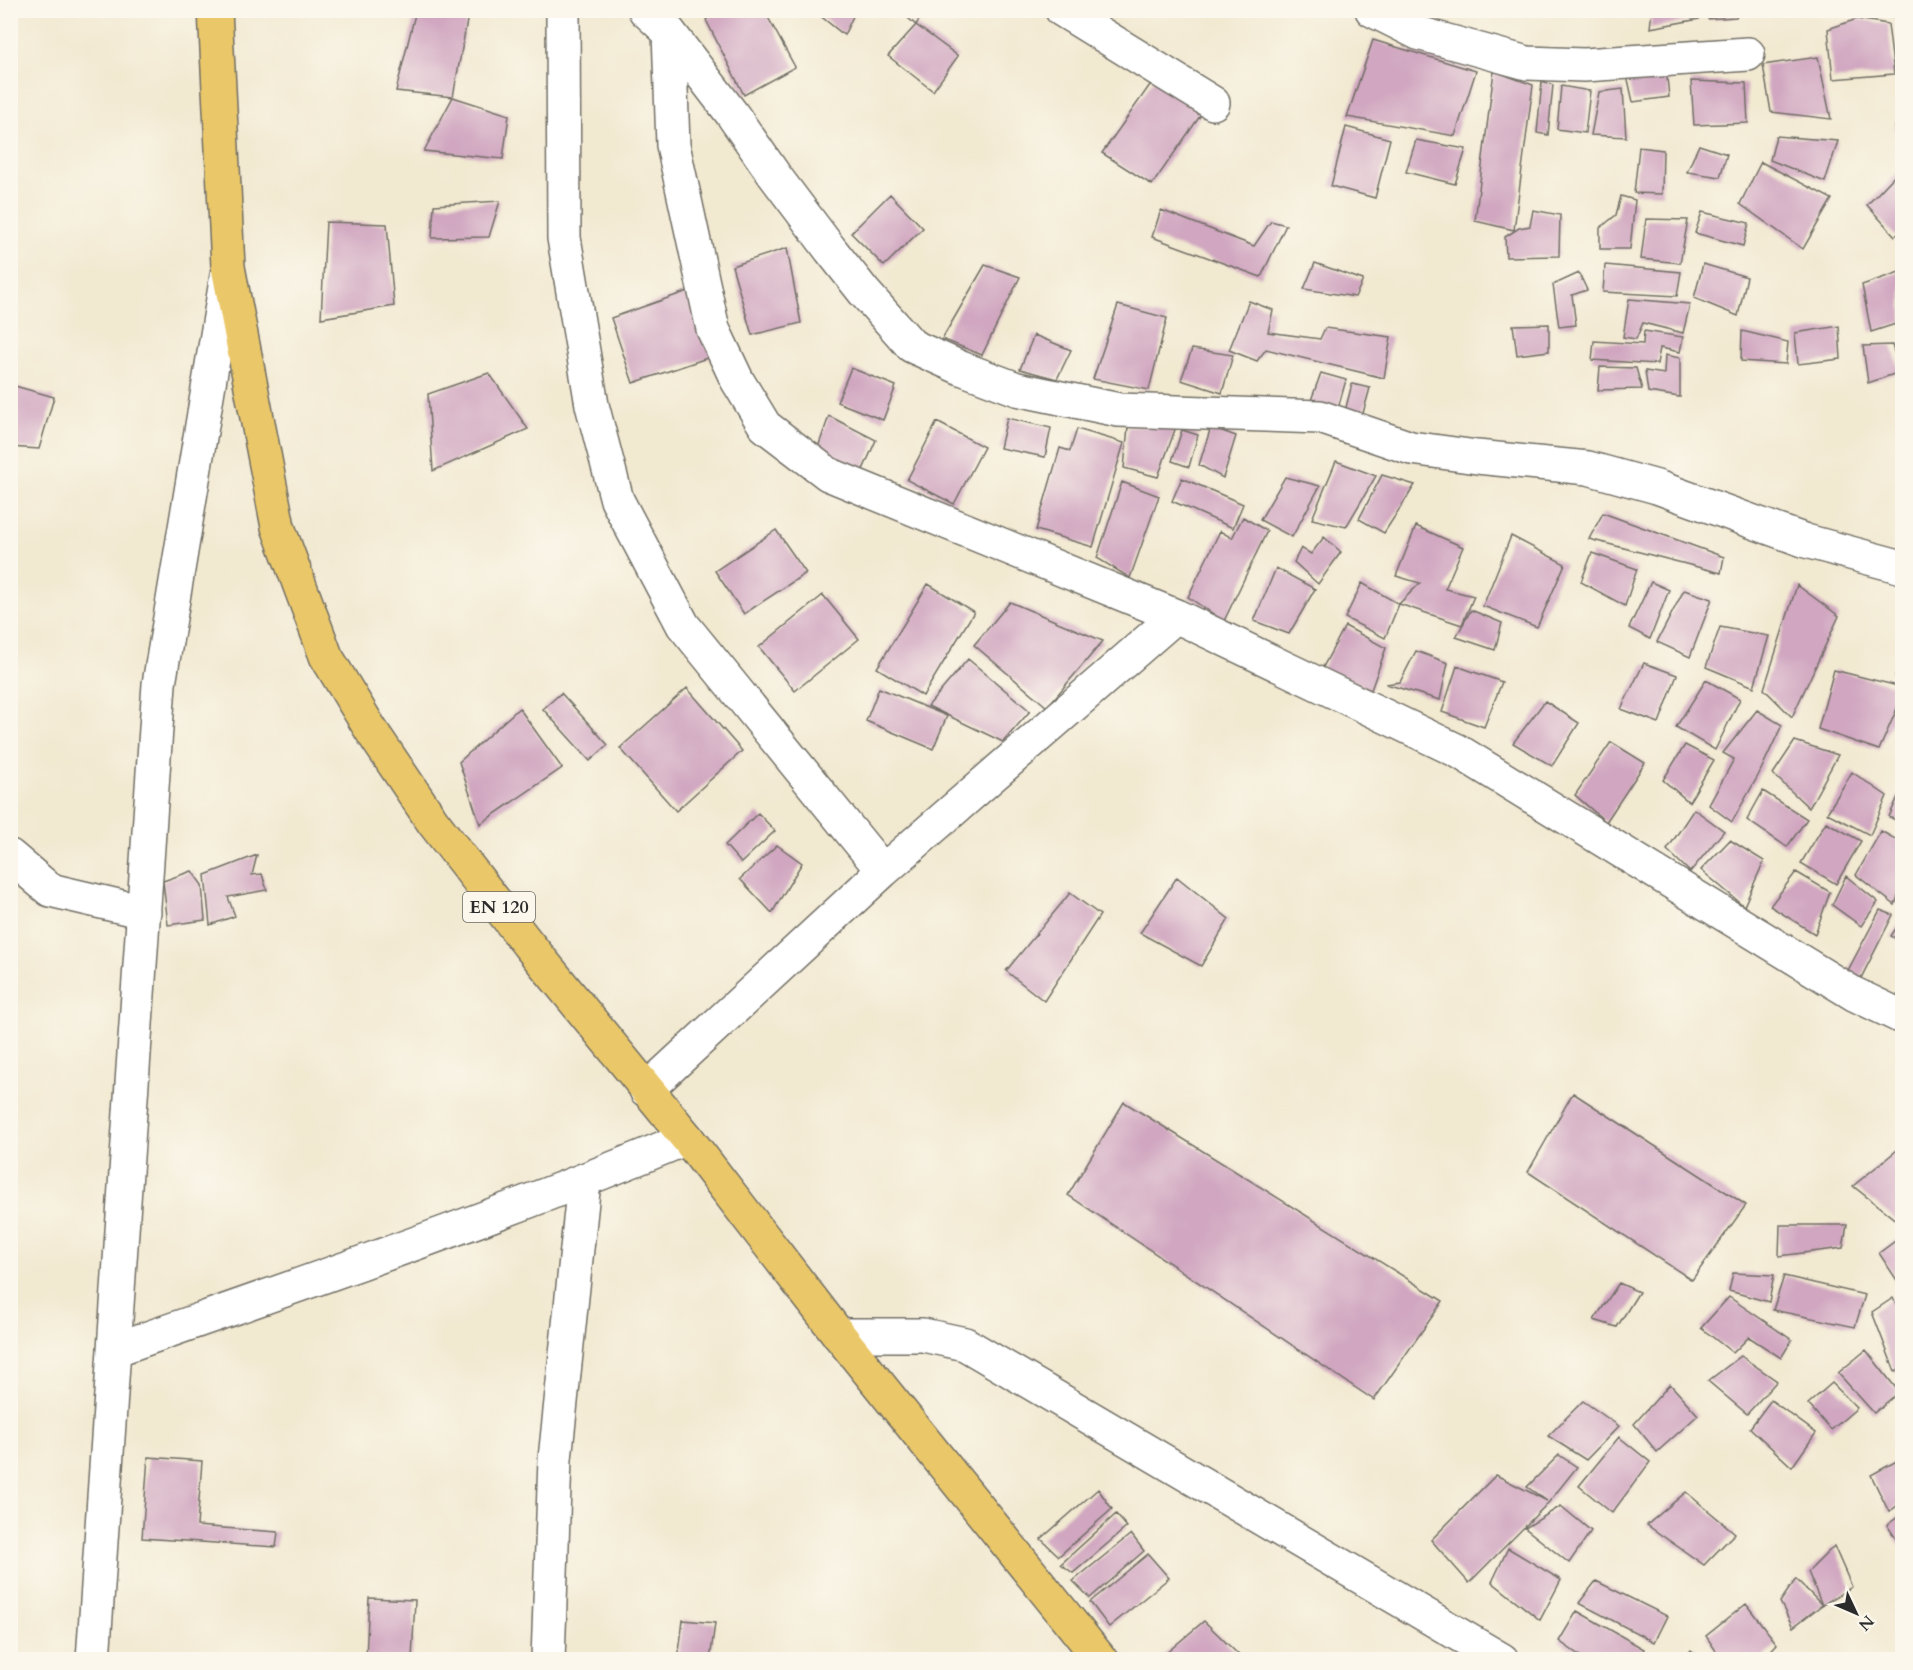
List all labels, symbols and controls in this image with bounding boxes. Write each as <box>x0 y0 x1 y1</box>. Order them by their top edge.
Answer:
road number: EN 120 <box>463 892 535 922</box>
north arrow <box>1826 1583 1886 1643</box>
text: N <box>1853 1610 1879 1635</box>

